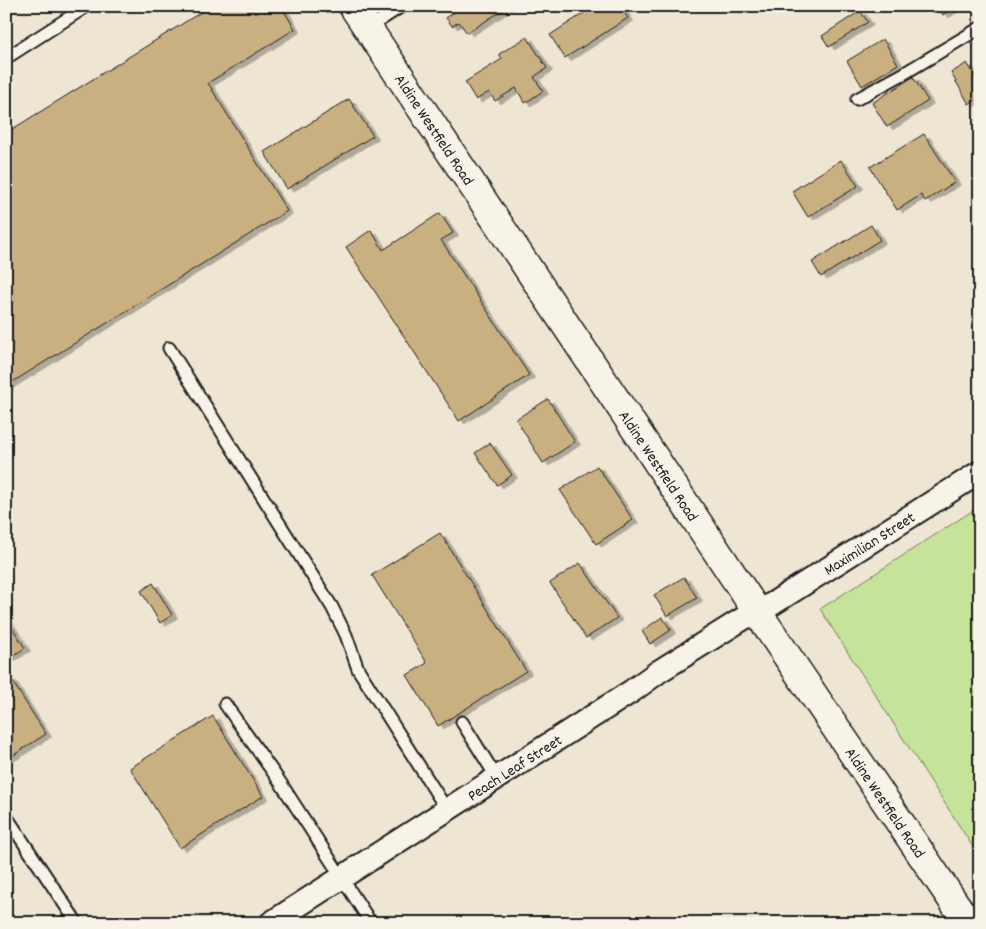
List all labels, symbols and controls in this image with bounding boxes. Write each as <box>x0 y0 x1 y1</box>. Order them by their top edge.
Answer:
street label: Aldine Westfield Road <box>388 70 479 191</box>
street label: Aldine Westfield Road <box>612 406 703 527</box>
street label: Maximilian Street <box>820 507 920 582</box>
street label: Peach Leaf Street <box>464 730 567 808</box>
street label: Aldine Westfield Road <box>838 743 930 863</box>

